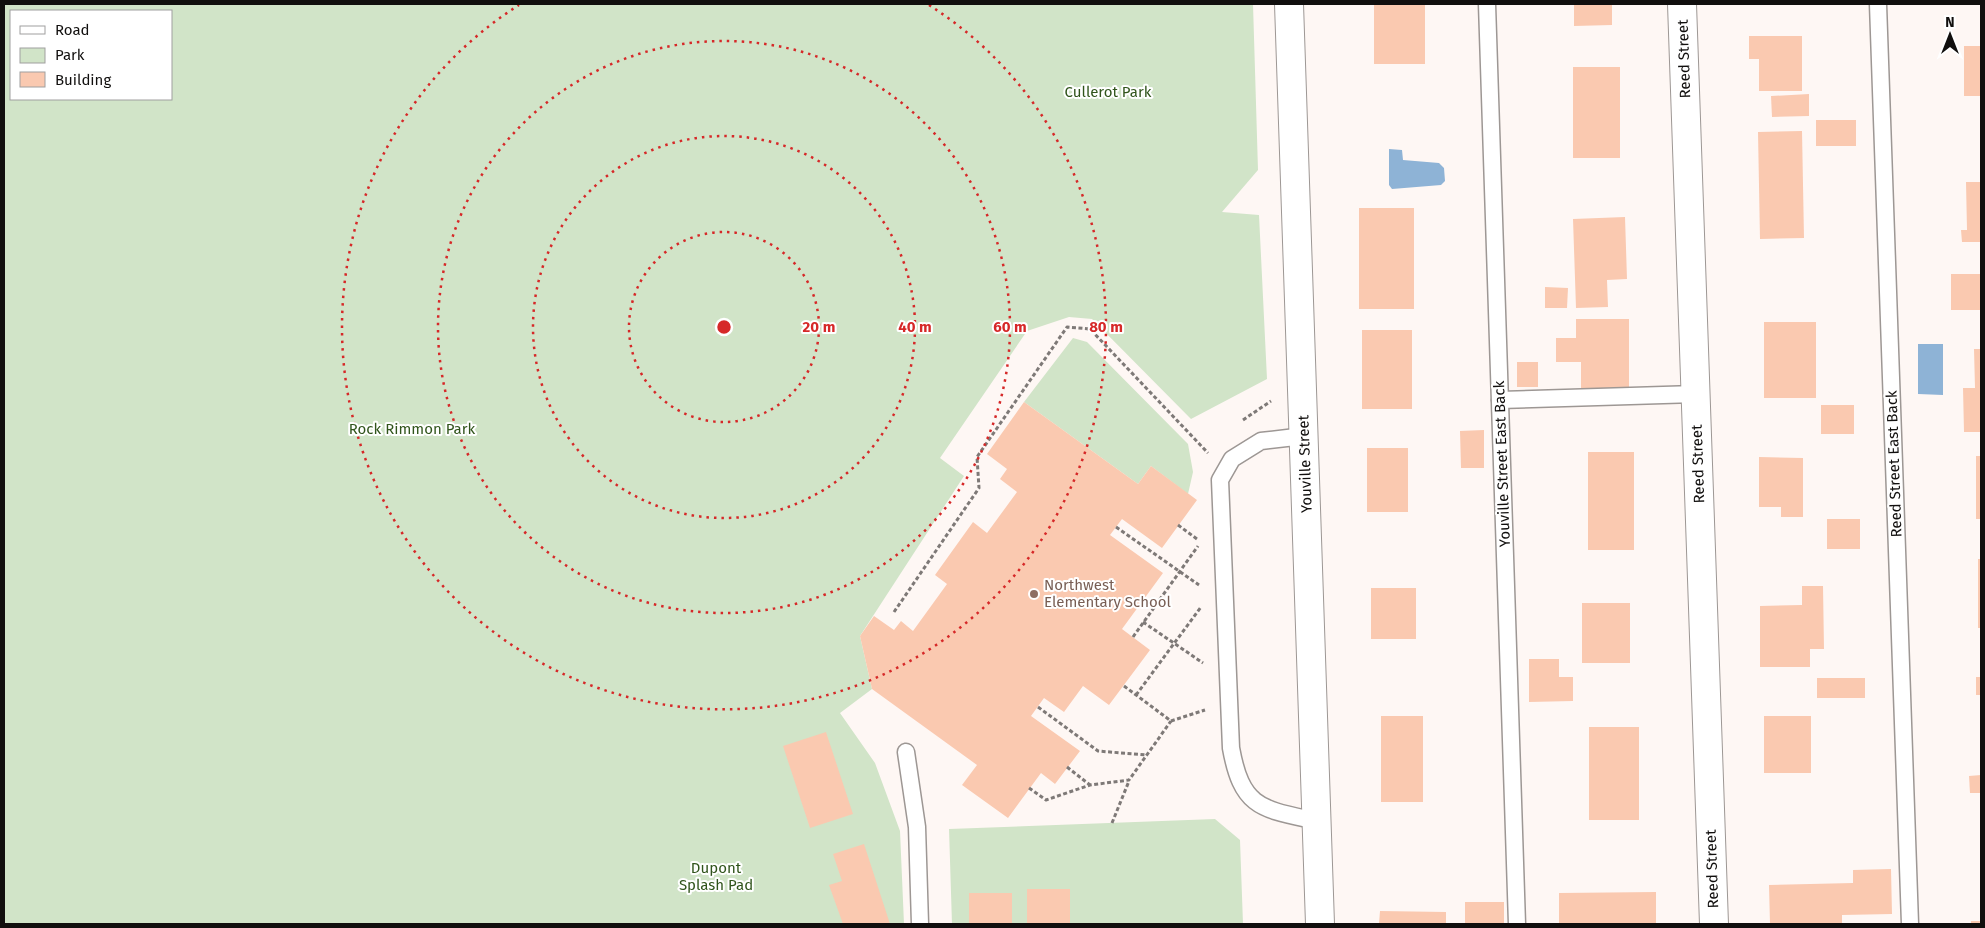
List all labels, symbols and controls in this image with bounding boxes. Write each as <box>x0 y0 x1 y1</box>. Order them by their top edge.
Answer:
legend <box>10 10 172 100</box>
north arrow <box>1925 10 1975 60</box>
text: N <box>1945 14 1955 31</box>
street label: Reed Street <box>1674 19 1694 99</box>
text: Road <box>55 21 90 39</box>
text: Park <box>55 46 85 64</box>
text: Building <box>55 71 111 89</box>
park label: Cullerot Park <box>1065 83 1152 101</box>
centre of rings <box>715 318 733 336</box>
text: 20 m <box>803 318 835 336</box>
text: 40 m <box>898 318 932 336</box>
text: 60 m <box>993 318 1027 336</box>
text: 80 m <box>1089 318 1123 336</box>
street label: Youville Street East Back <box>1490 380 1514 547</box>
street label: Reed Street East Back <box>1882 390 1906 538</box>
street label: Youville Street <box>1294 414 1316 513</box>
park label: Rock Rimmon Park <box>349 420 476 438</box>
street label: Reed Street <box>1688 424 1708 504</box>
place label: Northwest Elementary School <box>1044 576 1172 611</box>
marker: Northwest Elementary School <box>1028 588 1040 600</box>
street label: Reed Street <box>1702 829 1722 909</box>
park label: Dupont Splash Pad <box>679 859 753 894</box>

